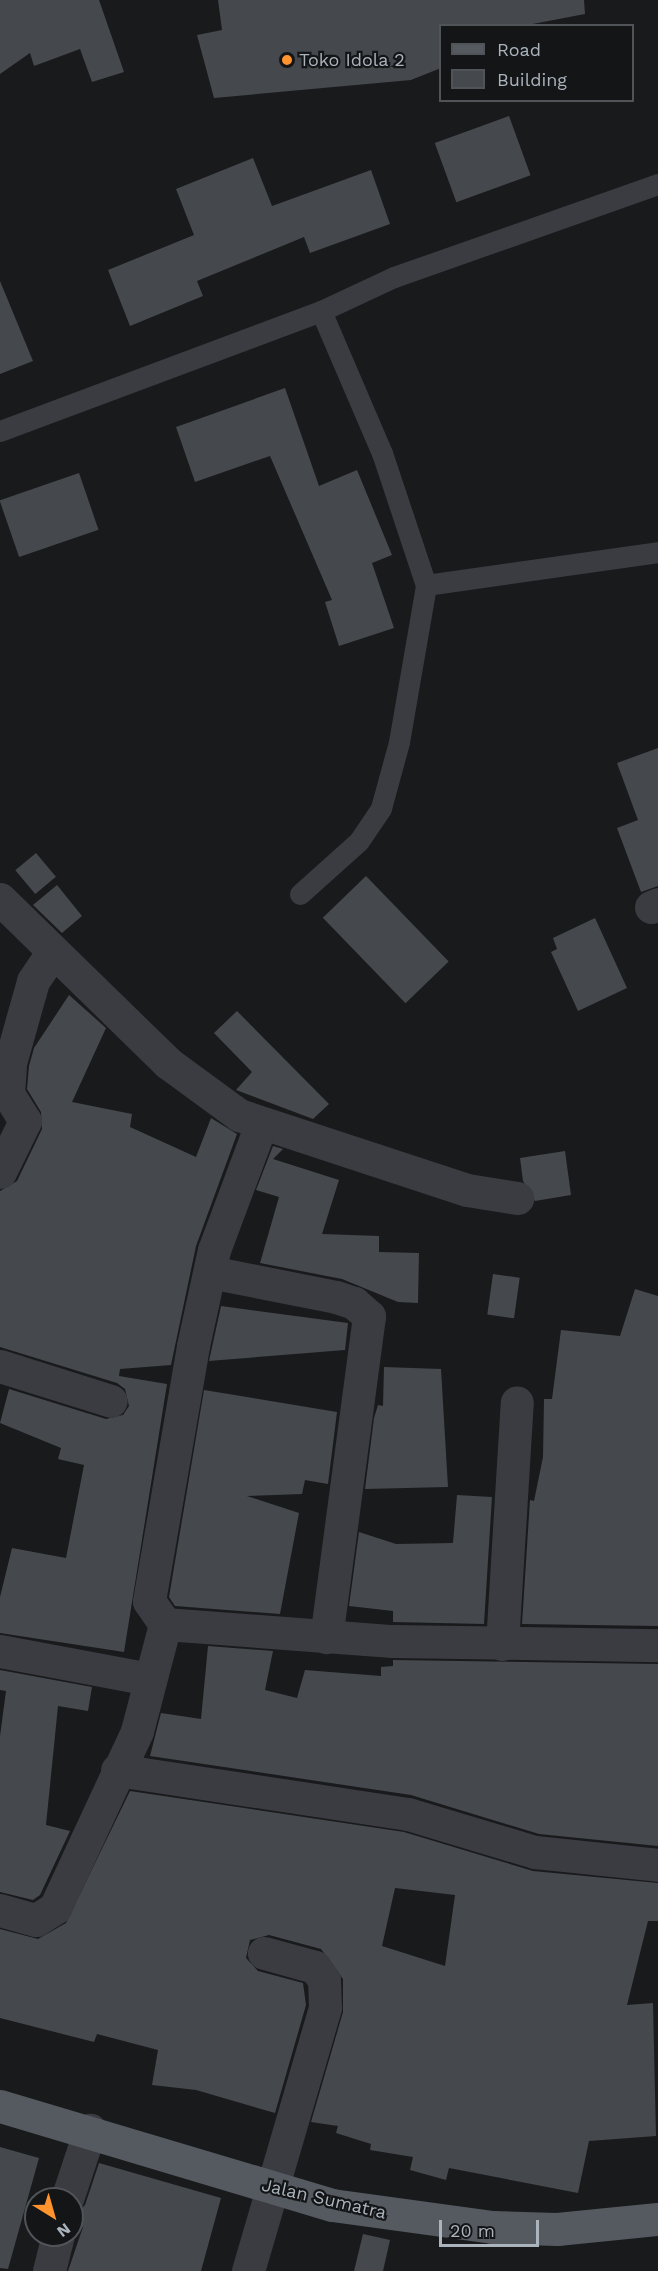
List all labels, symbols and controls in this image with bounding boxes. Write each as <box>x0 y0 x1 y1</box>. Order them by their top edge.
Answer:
legend <box>439 24 634 102</box>
text: Road <box>497 39 541 60</box>
place label: Toko Idola 2 <box>299 49 405 71</box>
marker: Toko Idola 2 <box>280 53 294 67</box>
text: Building <box>497 69 567 90</box>
street label: Jalan Sumatra <box>260 2174 388 2224</box>
north arrow <box>24 2187 84 2247</box>
scale bar <box>442 2208 542 2246</box>
text: N <box>53 2219 74 2241</box>
text: 20 m <box>450 2220 495 2241</box>

